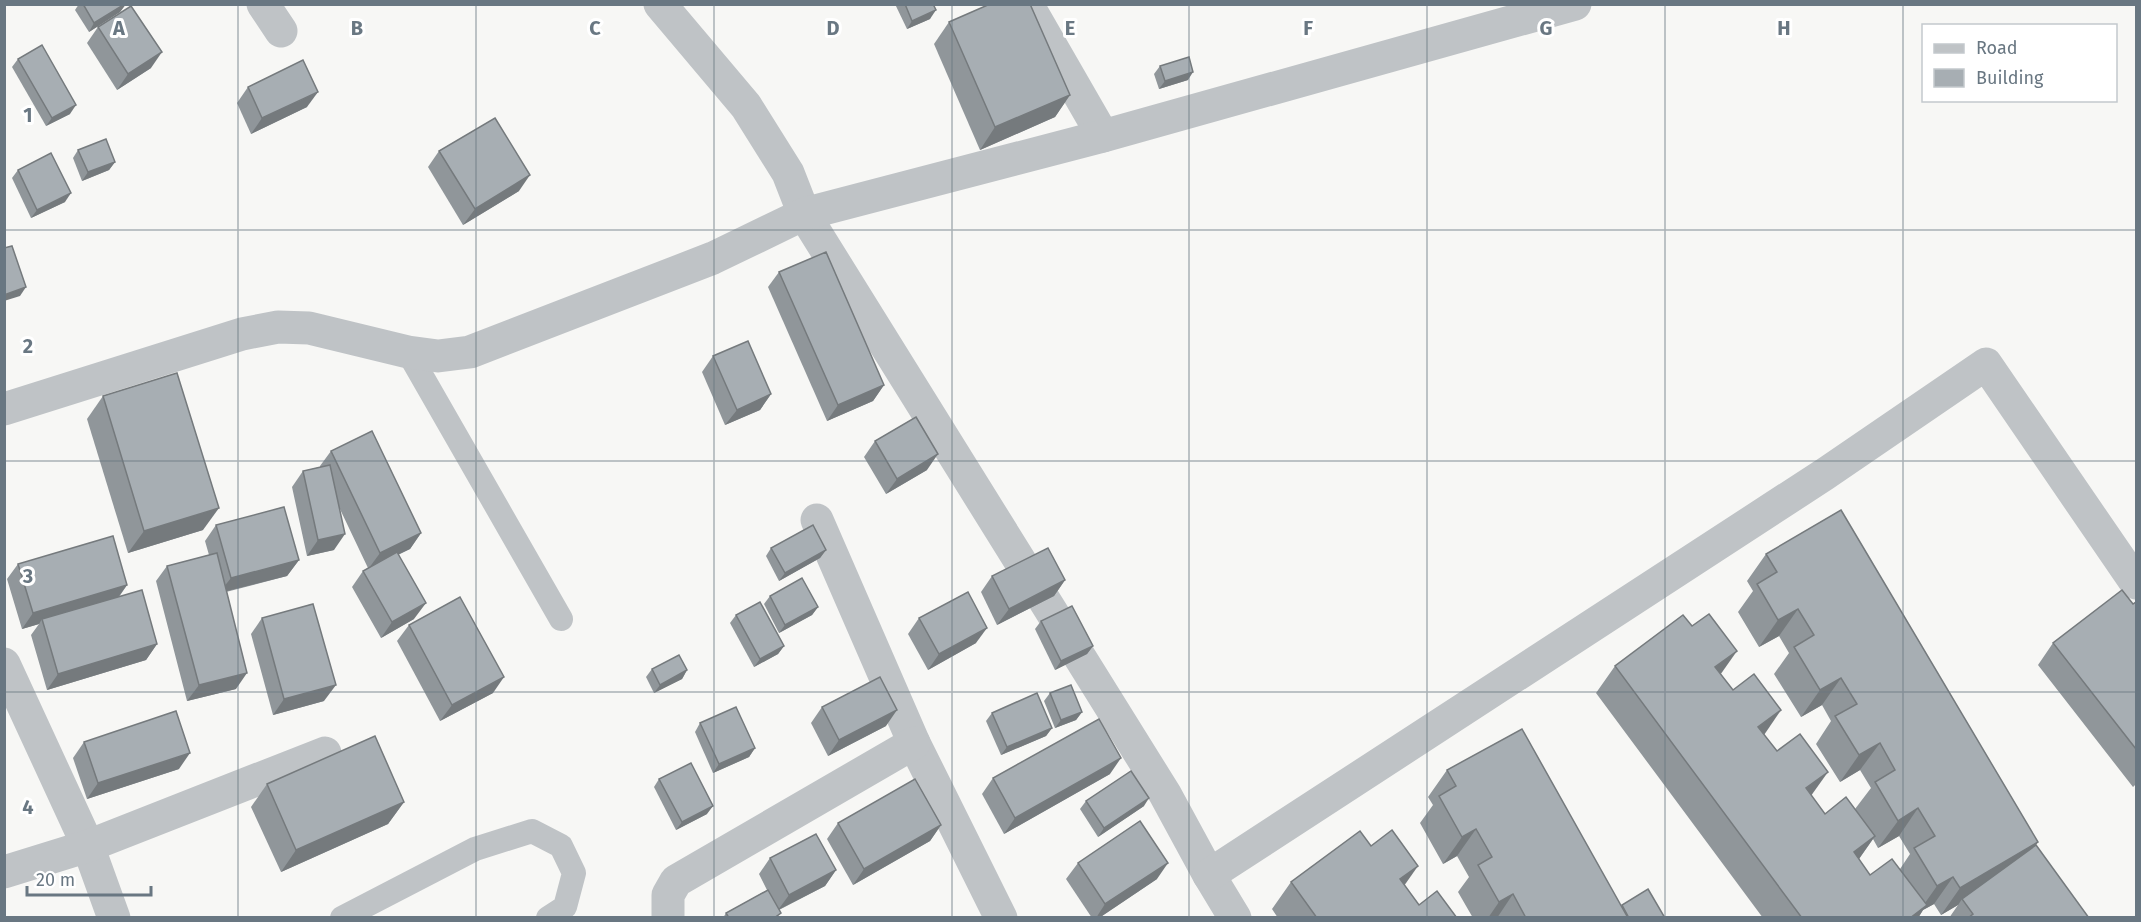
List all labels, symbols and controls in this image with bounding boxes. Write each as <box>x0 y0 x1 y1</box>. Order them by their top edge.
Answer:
text: A <box>112 16 126 40</box>
text: B <box>351 16 363 40</box>
text: C <box>589 16 601 40</box>
text: D <box>826 16 840 40</box>
text: E <box>1065 16 1075 40</box>
text: F <box>1303 16 1313 40</box>
text: G <box>1540 16 1552 40</box>
text: H <box>1777 16 1791 40</box>
legend <box>1922 24 2117 102</box>
text: Road <box>1976 37 2018 59</box>
text: Building <box>1976 67 2044 89</box>
text: 1 <box>23 103 33 127</box>
text: 2 <box>23 334 33 358</box>
text: 3 <box>22 564 33 588</box>
text: 4 <box>22 795 34 819</box>
scale bar <box>27 859 152 897</box>
text: 20 m <box>36 869 75 891</box>

